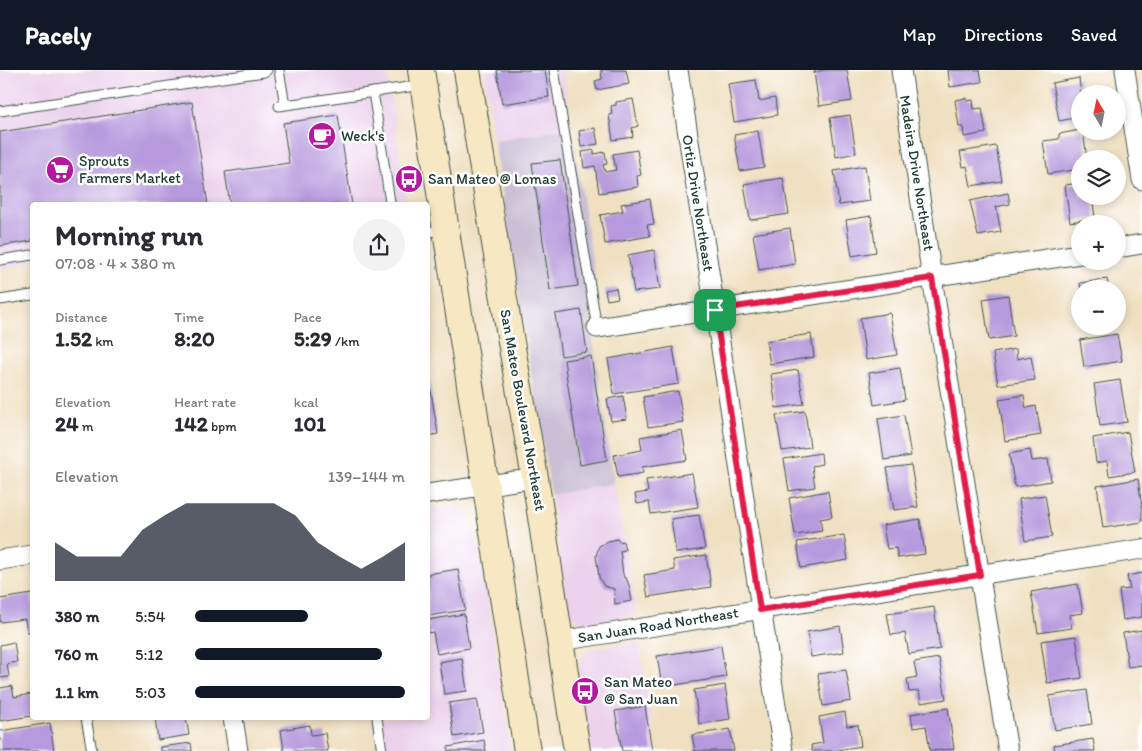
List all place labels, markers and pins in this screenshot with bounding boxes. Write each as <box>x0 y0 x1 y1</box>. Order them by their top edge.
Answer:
cafe icon: Weck's <box>307 121 337 151</box>
place label: Weck's <box>341 127 385 145</box>
place label: Sprouts Farmers Market <box>79 152 181 187</box>
supermarket icon: Sprouts Farmers Market <box>45 155 75 185</box>
bus stop icon: San Mateo @ Lomas <box>394 164 424 194</box>
place label: San Mateo @ Lomas <box>428 170 557 188</box>
pin <box>694 289 736 331</box>
place label: San Mateo @ San Juan <box>604 673 678 708</box>
bus stop icon: San Mateo @ San Juan <box>570 676 600 706</box>

